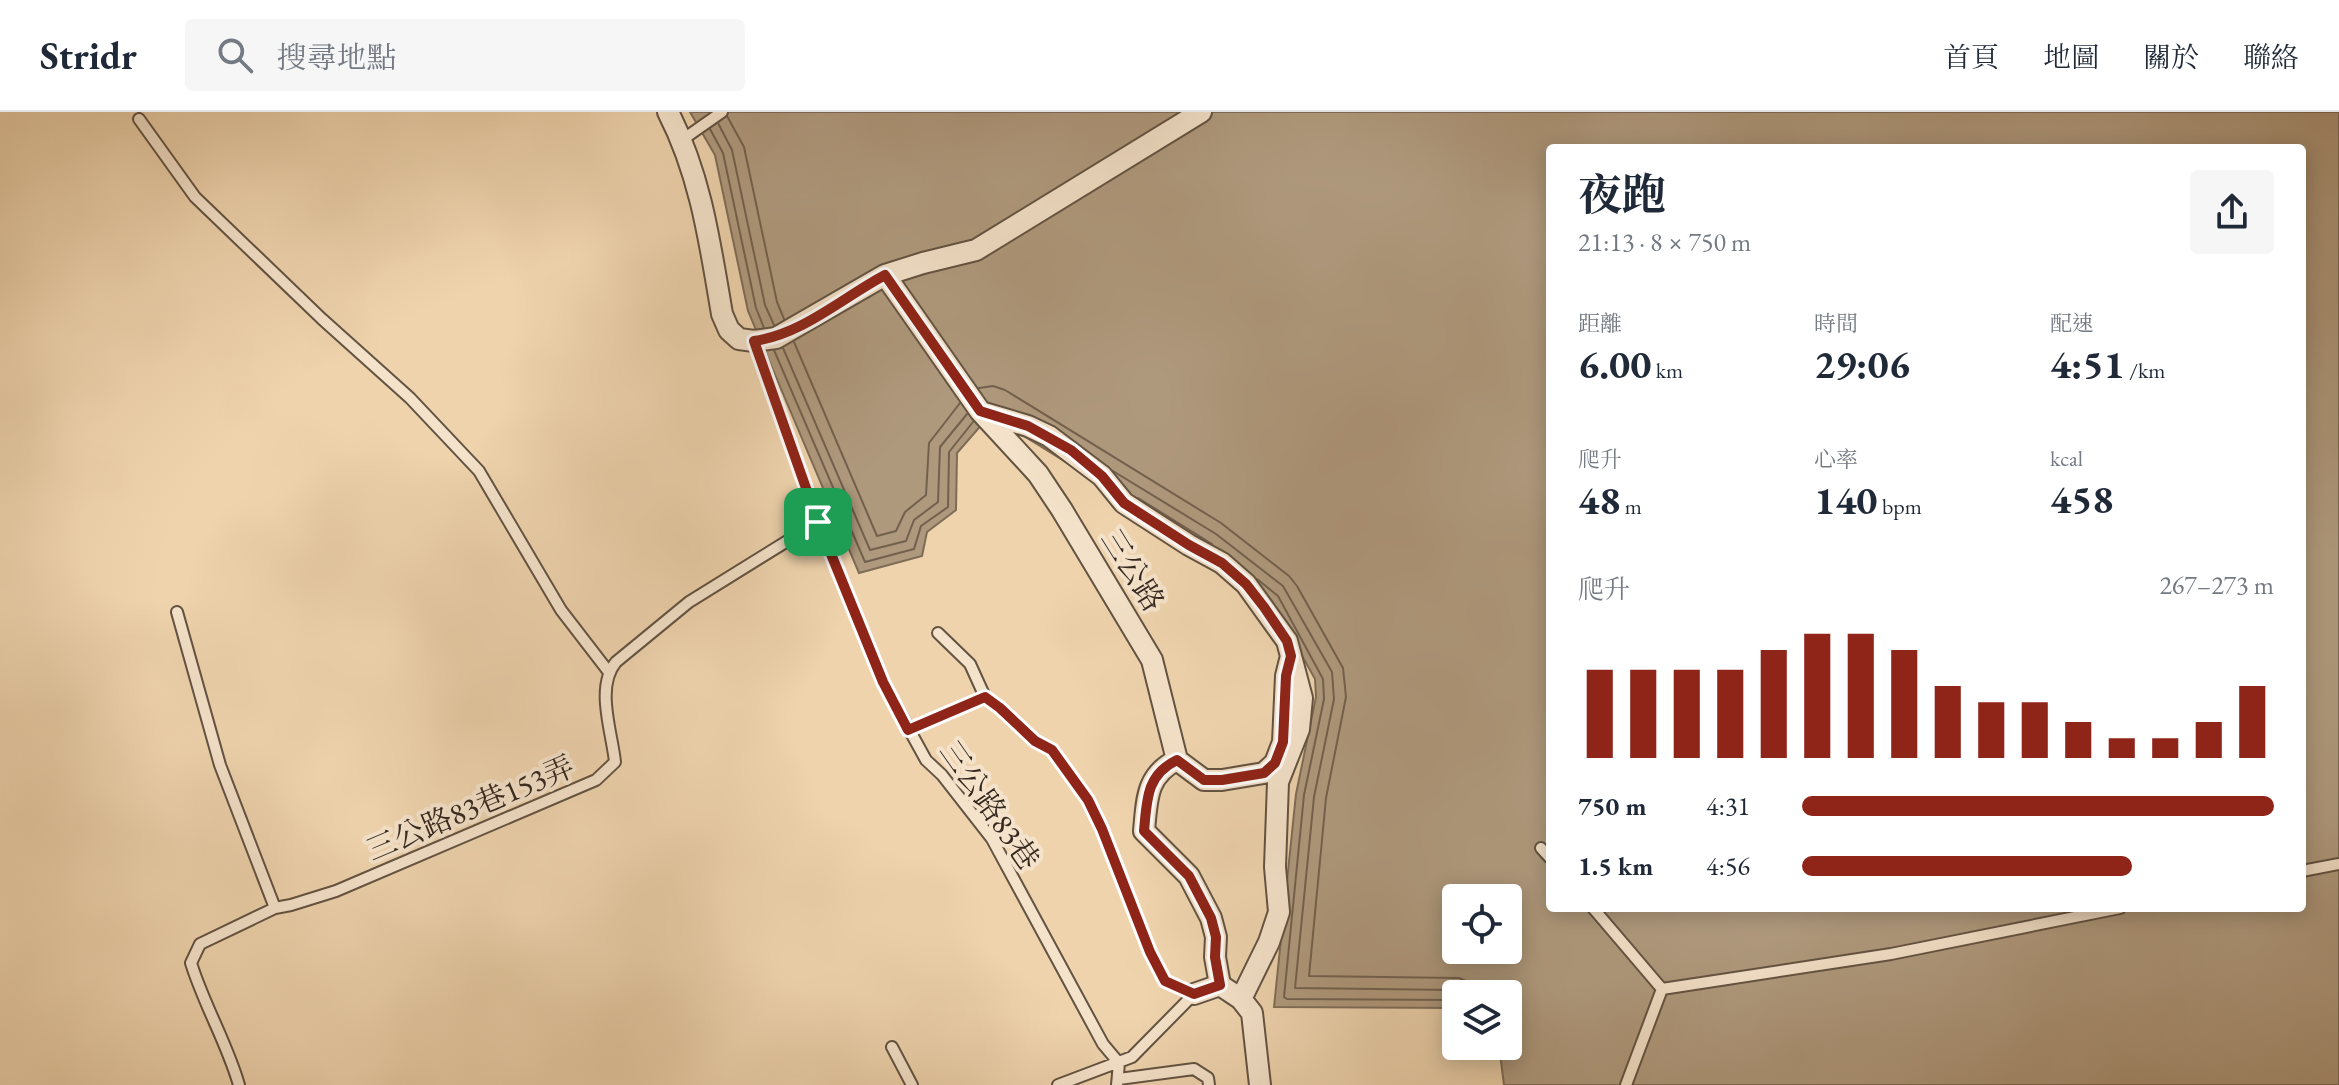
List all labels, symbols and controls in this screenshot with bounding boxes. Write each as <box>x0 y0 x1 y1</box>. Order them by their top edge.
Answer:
search box <box>185 19 745 91</box>
text: Stridr <box>40 31 137 80</box>
icon: search <box>213 33 257 77</box>
text: 搜尋地點 <box>277 38 397 77</box>
text: 首頁 <box>1943 39 1999 75</box>
text: 地圖 <box>2043 39 2099 75</box>
text: 關於 <box>2143 39 2199 75</box>
text: 聯絡 <box>2243 39 2299 75</box>
text: 夜跑 <box>1578 166 1666 223</box>
button: share <box>2190 170 2274 254</box>
text: 21:13 · 8 × 750 m <box>1578 225 1751 259</box>
text: 距離 <box>1578 309 1622 338</box>
text: 時間 <box>1814 309 1858 338</box>
text: 配速 <box>2050 309 2094 338</box>
text: 6.00 <box>1578 338 1651 390</box>
text: 29:06 <box>1814 338 1910 390</box>
text: 4:51 <box>2050 338 2125 390</box>
text: km <box>1651 356 1683 385</box>
text: /km <box>2125 356 2165 385</box>
text: kcal <box>2050 444 2083 473</box>
text: 爬升 <box>1578 445 1622 474</box>
text: 心率 <box>1814 445 1858 474</box>
text: 458 <box>2050 473 2113 525</box>
text: 48 <box>1578 474 1620 526</box>
text: 140 <box>1814 474 1877 526</box>
pin <box>784 488 852 556</box>
text: m <box>1620 492 1642 521</box>
text: bpm <box>1877 492 1922 521</box>
icon: arrive <box>796 500 840 544</box>
street label: 三公路 <box>1093 522 1173 618</box>
text: 267–273 m <box>2159 568 2274 602</box>
text: 爬升 <box>1578 572 1630 606</box>
street label: 三公路83巷 <box>931 733 1049 877</box>
street label: 三公路83巷153弄 <box>360 747 580 869</box>
text: 750 m <box>1578 789 1646 823</box>
text: 4:31 <box>1706 789 1750 823</box>
text: 1.5 km <box>1578 849 1653 883</box>
text: 4:56 <box>1706 849 1750 883</box>
map controls <box>1442 884 1522 1060</box>
button: locate <box>1442 884 1522 964</box>
button: layers <box>1442 980 1522 1060</box>

